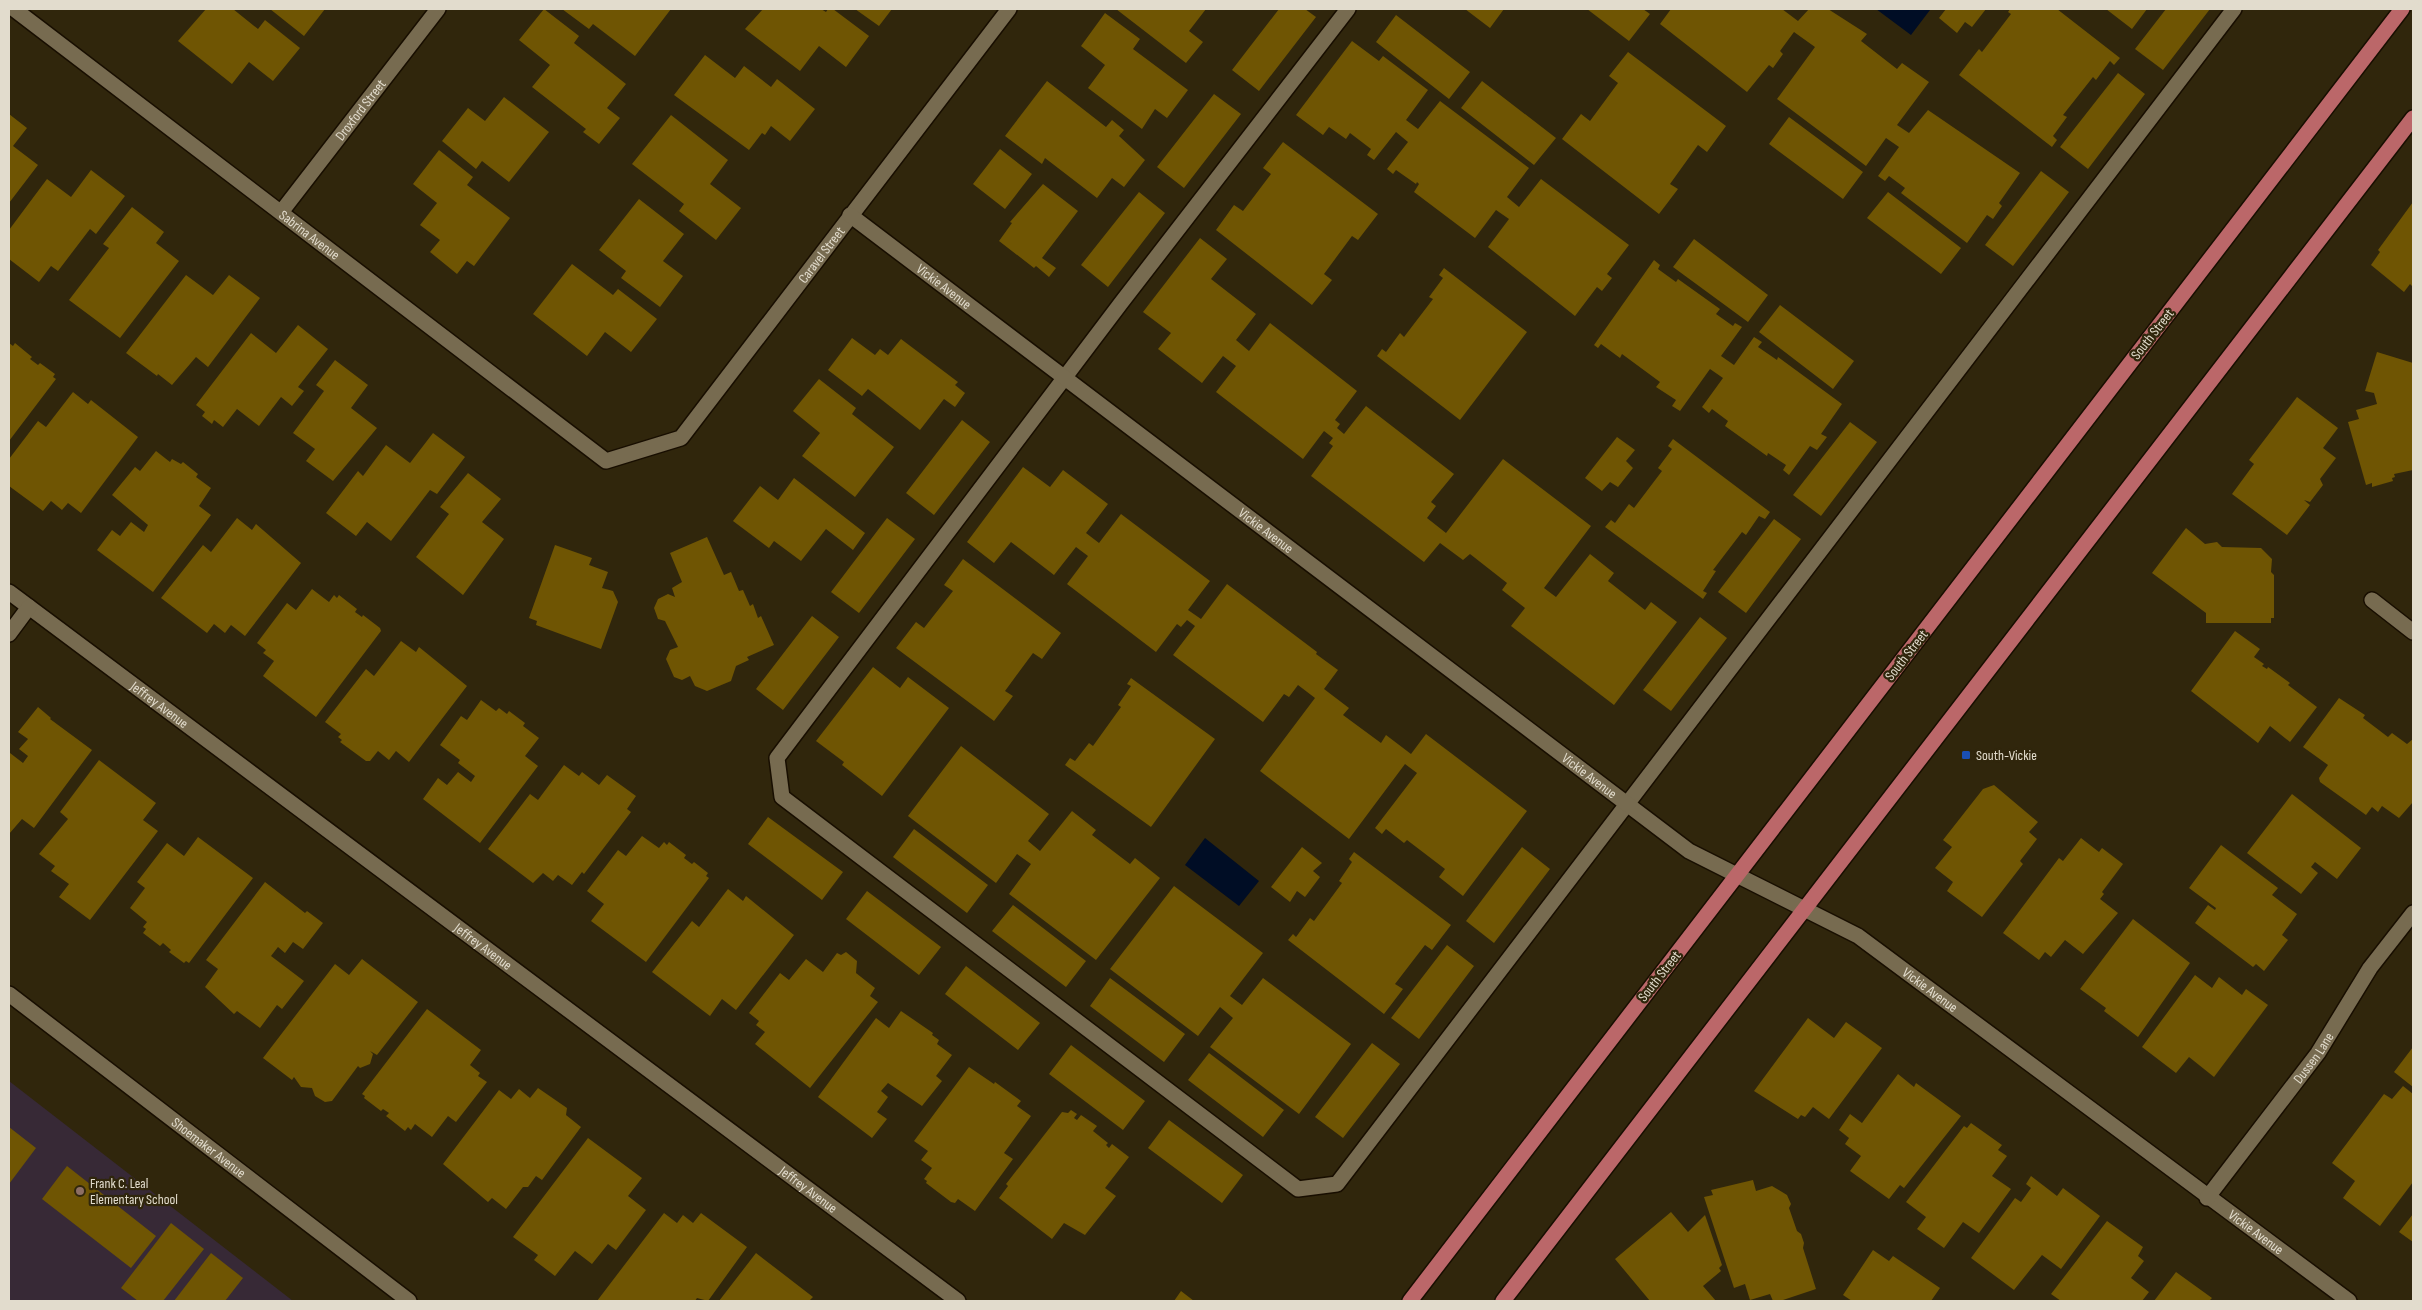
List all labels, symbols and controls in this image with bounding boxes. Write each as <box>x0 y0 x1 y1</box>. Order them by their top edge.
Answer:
street label: Droxford Street <box>332 76 390 144</box>
street label: Sabrina Avenue <box>276 207 343 264</box>
street label: Caravel Street <box>795 223 848 287</box>
street label: Vickie Avenue <box>913 260 975 313</box>
street label: South Street <box>2127 306 2177 363</box>
street label: Vickie Avenue <box>1235 504 1297 557</box>
street label: South Street <box>1881 627 1931 684</box>
street label: Jeffrey Avenue <box>126 677 192 732</box>
place label: South-Vickie <box>1976 747 2037 764</box>
marker: South-Vickie <box>1960 749 1972 761</box>
street label: Vickie Avenue <box>1558 750 1620 802</box>
street label: Jeffrey Avenue <box>450 919 515 974</box>
street label: South Street <box>1634 948 1684 1005</box>
street label: Vickie Avenue <box>1899 964 1961 1016</box>
street label: Dussen Lane <box>2290 1029 2338 1087</box>
street label: Shoemaker Avenue <box>168 1114 249 1182</box>
street label: Jeffrey Avenue <box>775 1162 840 1217</box>
place label: Frank C. Leal Elementary School <box>90 1175 178 1208</box>
marker: Frank C. Leal Elementary School <box>74 1185 86 1197</box>
street label: Vickie Avenue <box>2225 1206 2287 1258</box>

